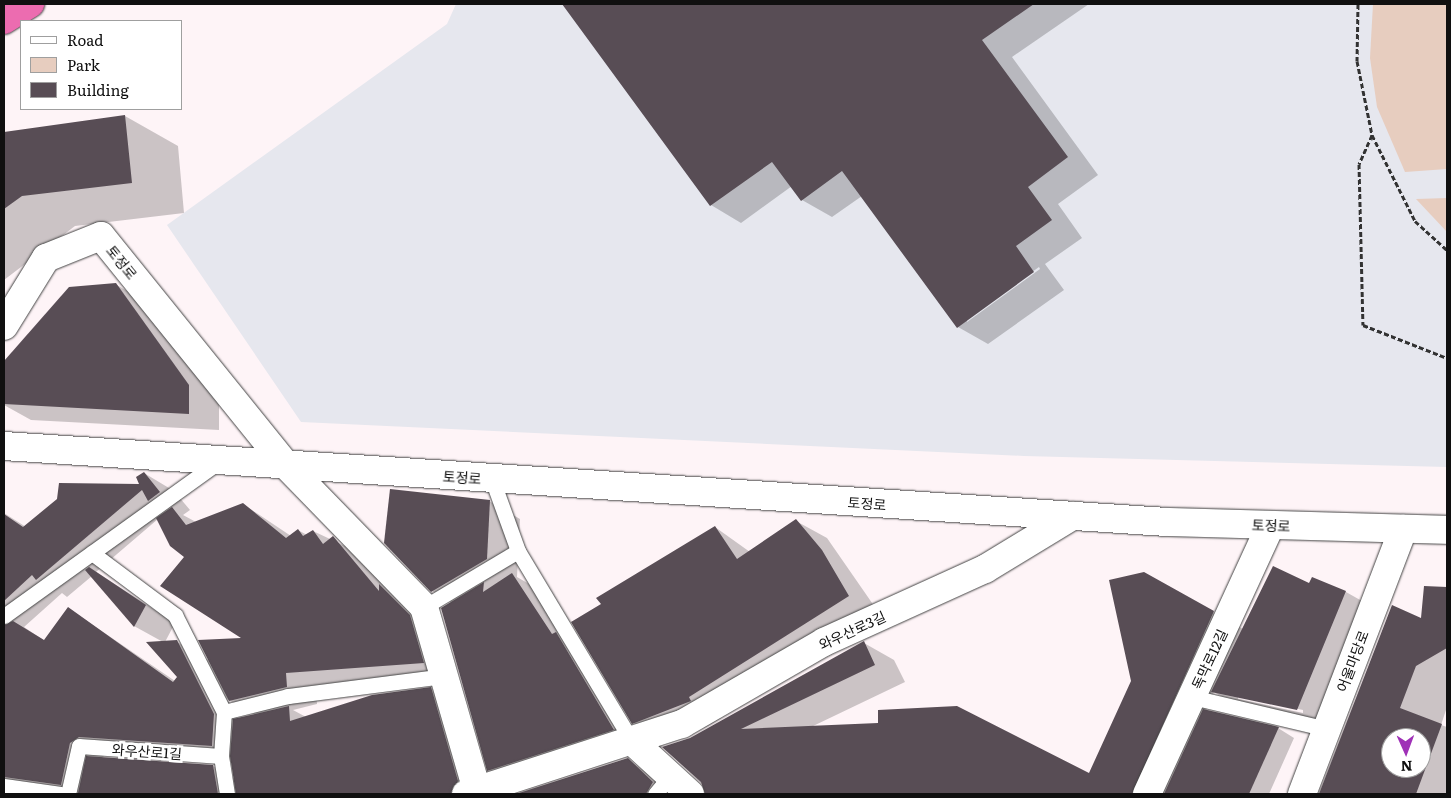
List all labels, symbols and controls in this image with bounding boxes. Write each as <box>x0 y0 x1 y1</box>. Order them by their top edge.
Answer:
legend <box>20 20 182 110</box>
text: Road <box>67 28 103 51</box>
text: Park <box>67 53 100 76</box>
text: Building <box>67 78 129 101</box>
street label: 토정로 <box>103 242 141 282</box>
street label: 토정로 <box>442 467 482 487</box>
street label: 토정로 <box>847 493 887 513</box>
street label: 토정로 <box>1251 516 1291 534</box>
street label: 와우산로3길 <box>816 607 888 653</box>
street label: 독막로12길 <box>1188 626 1230 692</box>
street label: 어울마당로 <box>1333 628 1371 694</box>
north arrow <box>1381 728 1431 778</box>
street label: 와우산로1길 <box>111 740 183 762</box>
text: N <box>1400 757 1413 777</box>

